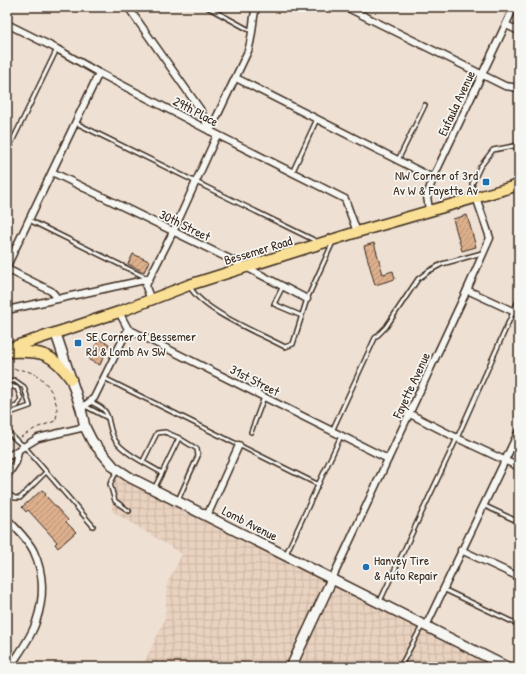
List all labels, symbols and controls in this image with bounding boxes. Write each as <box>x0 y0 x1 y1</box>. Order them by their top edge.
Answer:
street label: Eufaula Avenue <box>433 67 479 139</box>
street label: 29th Place <box>170 92 222 130</box>
place label: NW Corner of 3rd Av W & Fayette Av <box>393 166 479 199</box>
marker: NW Corner of 3rd Av W & Fayette Av <box>481 177 491 187</box>
street label: 30th Street <box>156 205 214 245</box>
street label: Bessemer Road <box>222 231 294 269</box>
place label: SE Corner of Bessemer Rd & Lomb Av SW <box>86 327 196 360</box>
marker: SE Corner of Bessemer Rd & Lomb Av SW <box>73 338 83 348</box>
street label: Fayette Avenue <box>387 349 434 422</box>
street label: 31st Street <box>227 360 283 400</box>
street label: Lomb Avenue <box>219 501 281 545</box>
place label: Hanvey Tire & Auto Repair <box>374 551 438 584</box>
marker: Hanvey Tire & Auto Repair <box>361 562 371 572</box>

